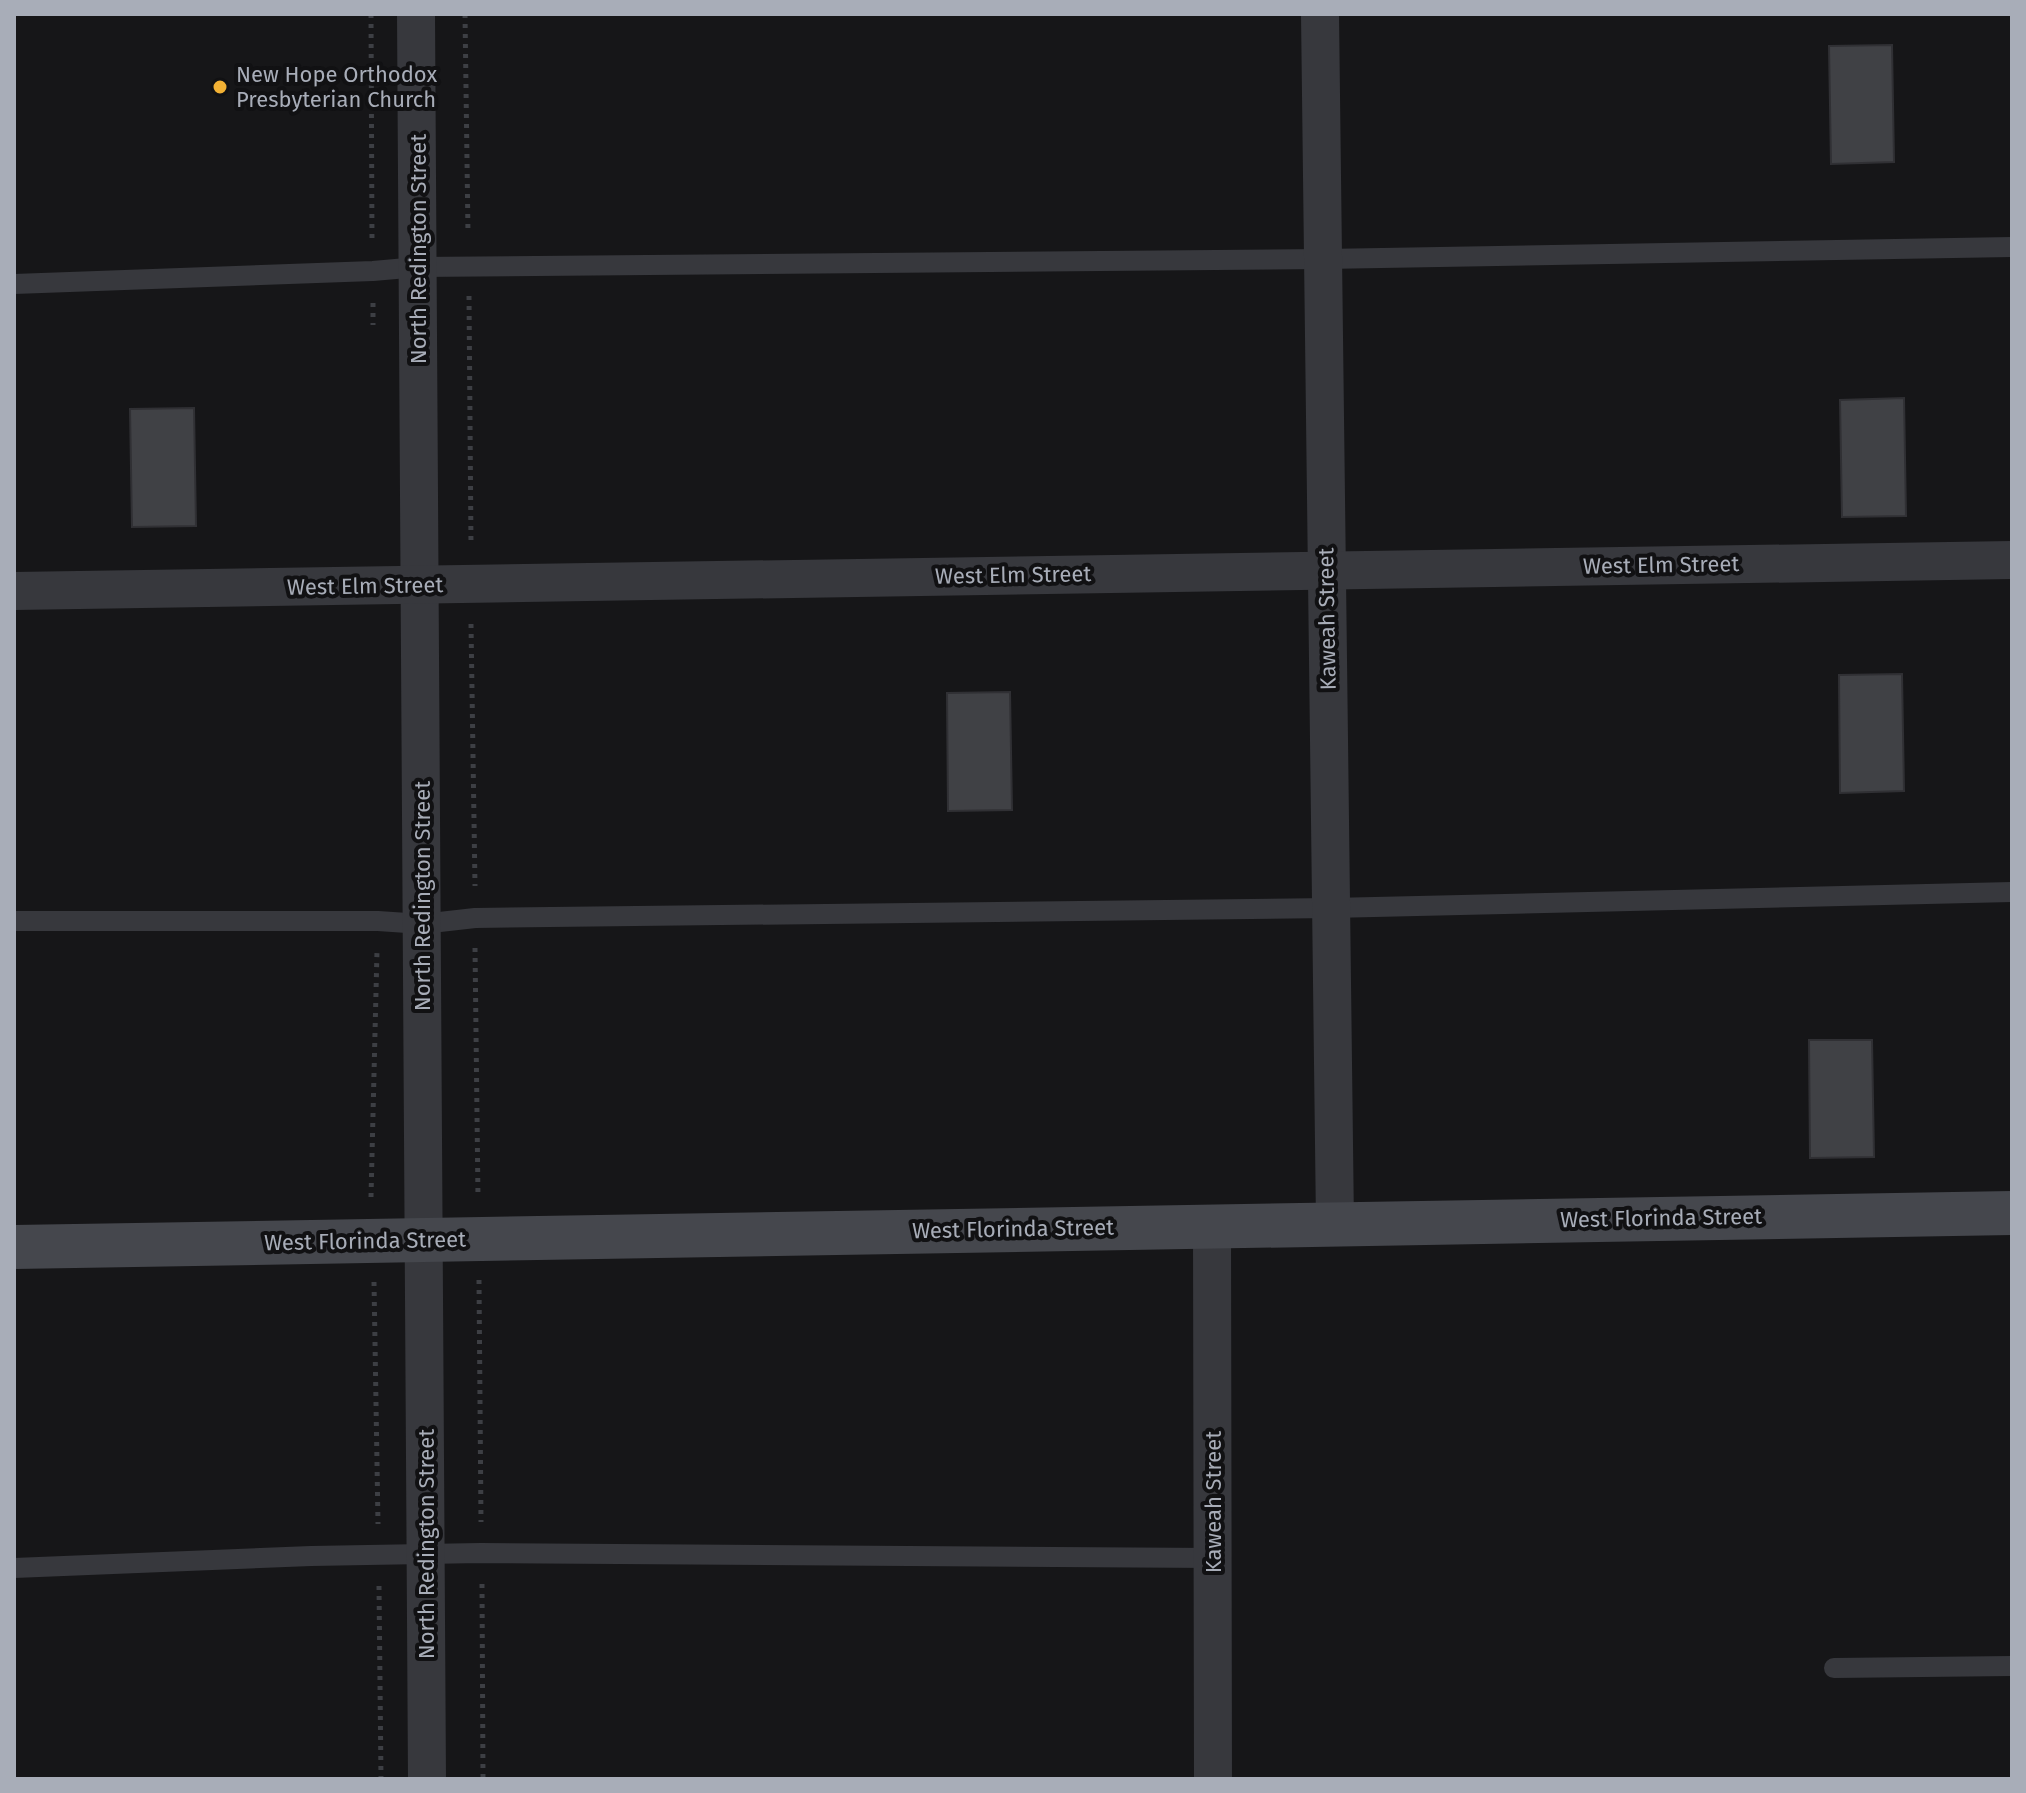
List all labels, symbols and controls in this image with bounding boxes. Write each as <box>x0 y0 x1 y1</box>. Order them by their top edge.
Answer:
place label: New Hope Orthodox Presbyterian Church <box>236 61 438 113</box>
marker: New Hope Orthodox Presbyterian Church <box>211 78 229 96</box>
street label: North Redington Street <box>405 134 432 364</box>
street label: Kaweah Street <box>1312 547 1342 691</box>
street label: West Elm Street <box>1583 550 1739 580</box>
street label: West Elm Street <box>935 560 1091 590</box>
street label: West Elm Street <box>287 571 443 601</box>
street label: North Redington Street <box>409 781 436 1011</box>
street label: West Florinda Street <box>1560 1203 1762 1233</box>
street label: West Florinda Street <box>912 1214 1114 1244</box>
street label: West Florinda Street <box>264 1226 466 1256</box>
street label: North Redington Street <box>413 1429 440 1659</box>
street label: Kaweah Street <box>1200 1431 1227 1573</box>

